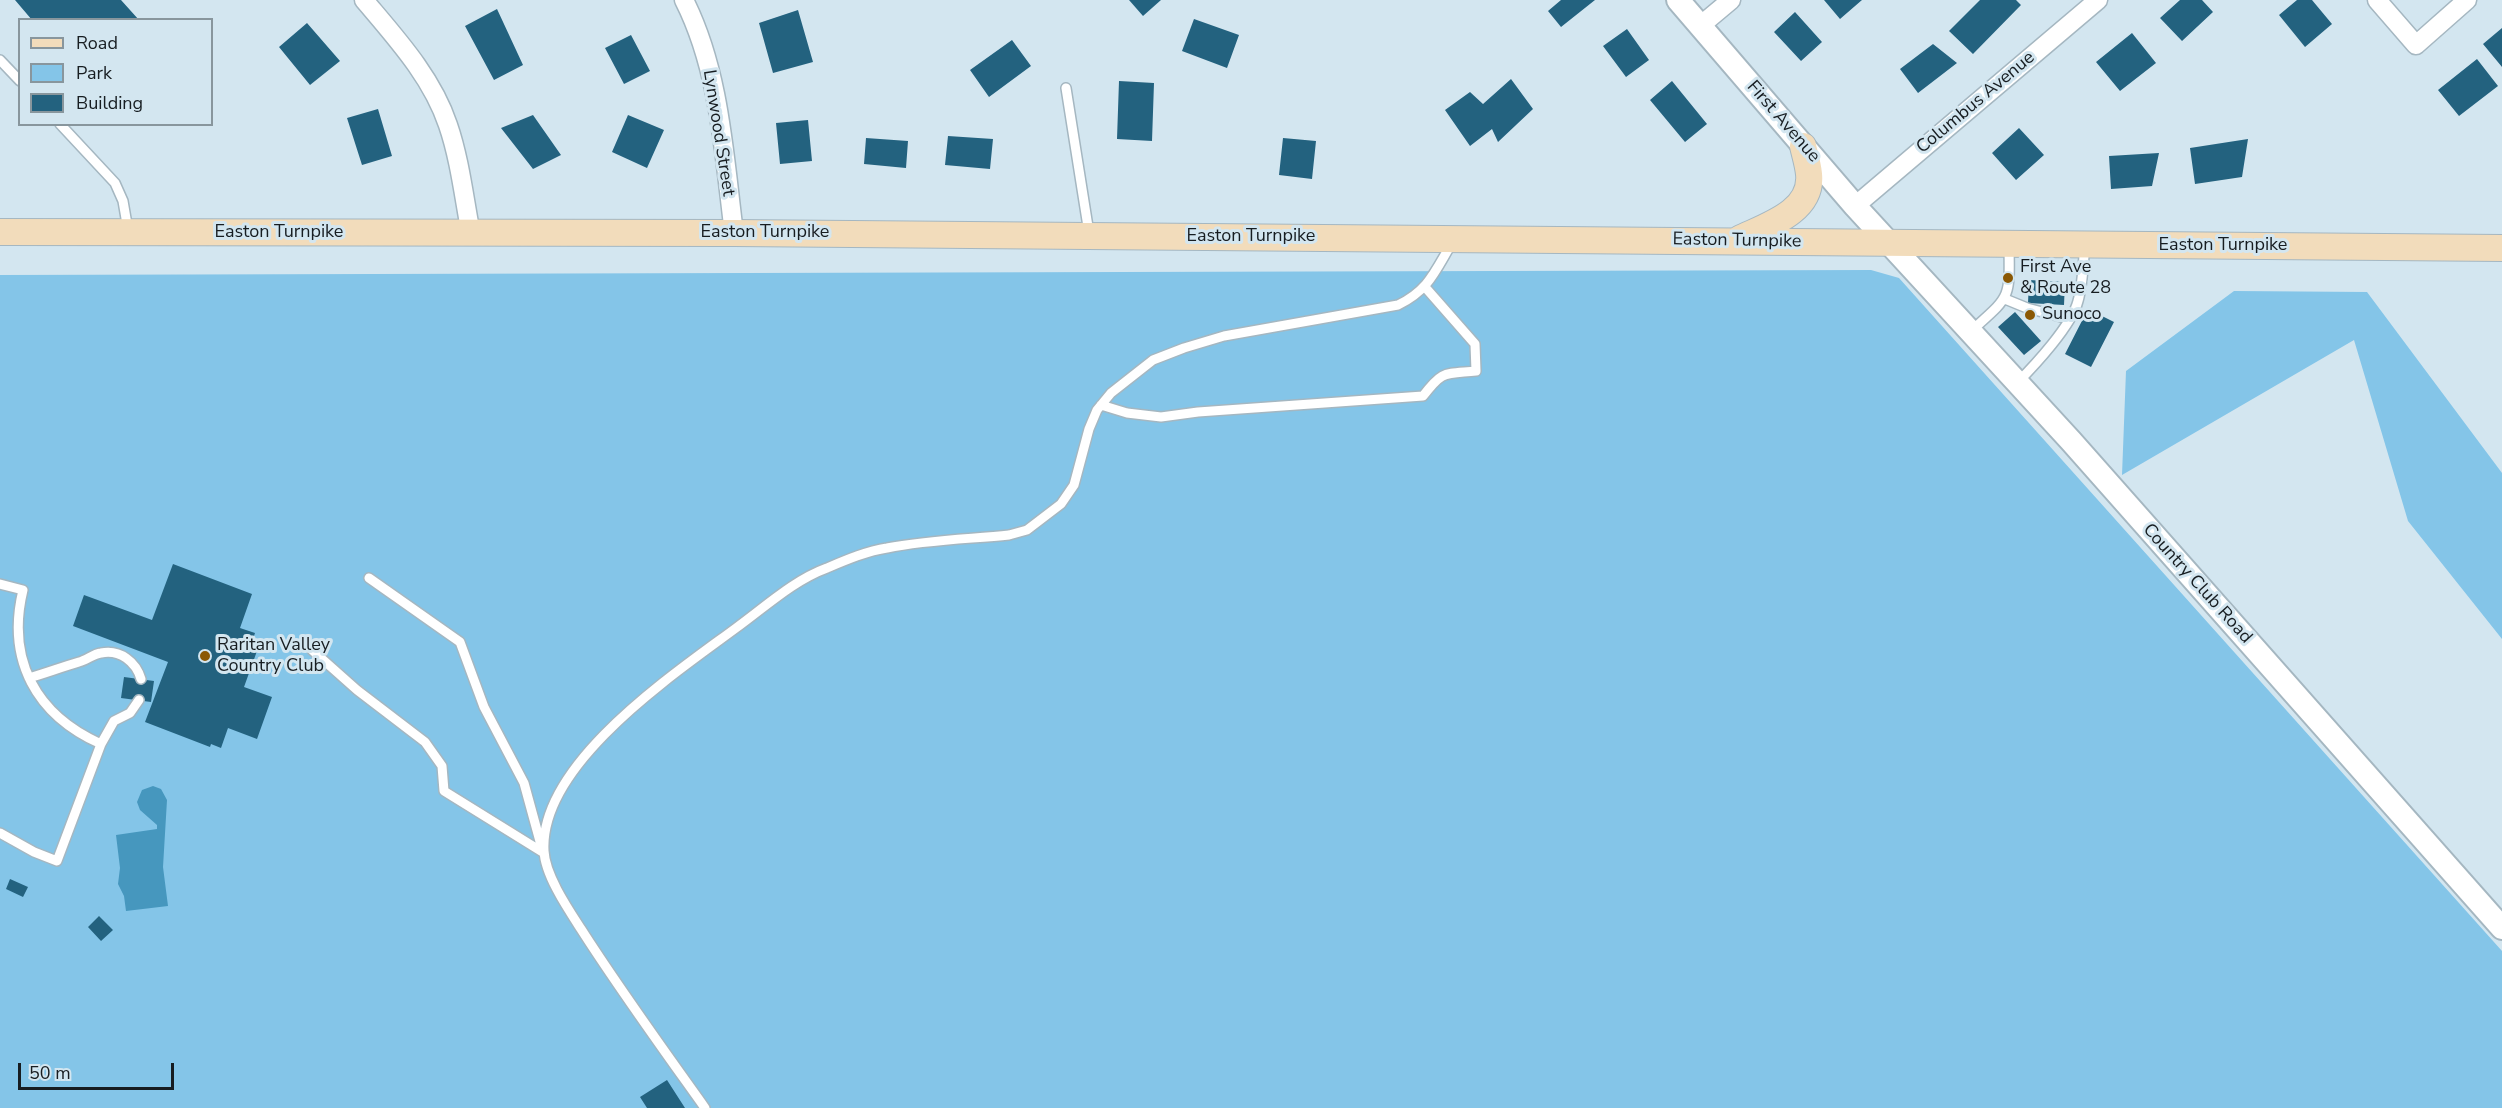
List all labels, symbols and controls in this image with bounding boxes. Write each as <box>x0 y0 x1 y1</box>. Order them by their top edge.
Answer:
legend <box>18 18 213 126</box>
text: Road <box>76 31 118 55</box>
street label: Columbus Avenue <box>1913 47 2039 159</box>
text: Park <box>76 61 112 85</box>
street label: Lynwood Street <box>697 68 739 198</box>
street label: First Avenue <box>1742 77 1824 167</box>
text: Building <box>76 91 143 115</box>
street label: Easton Turnpike <box>215 222 343 244</box>
street label: Easton Turnpike <box>701 222 829 244</box>
street label: Easton Turnpike <box>1187 226 1315 248</box>
street label: Easton Turnpike <box>1672 229 1802 253</box>
street label: Easton Turnpike <box>2159 235 2287 257</box>
place label: First Ave & Route 28 <box>2020 257 2111 300</box>
marker: First Ave & Route 28 <box>2001 271 2015 285</box>
place label: Sunoco <box>2042 304 2102 326</box>
marker: Sunoco <box>2023 308 2037 322</box>
street label: Country Club Road <box>2138 520 2256 648</box>
place label: Raritan Valley Country Club <box>217 635 330 678</box>
marker: Raritan Valley Country Club <box>198 649 212 663</box>
scale bar <box>21 1051 177 1089</box>
text: 50 m <box>29 1061 71 1085</box>

